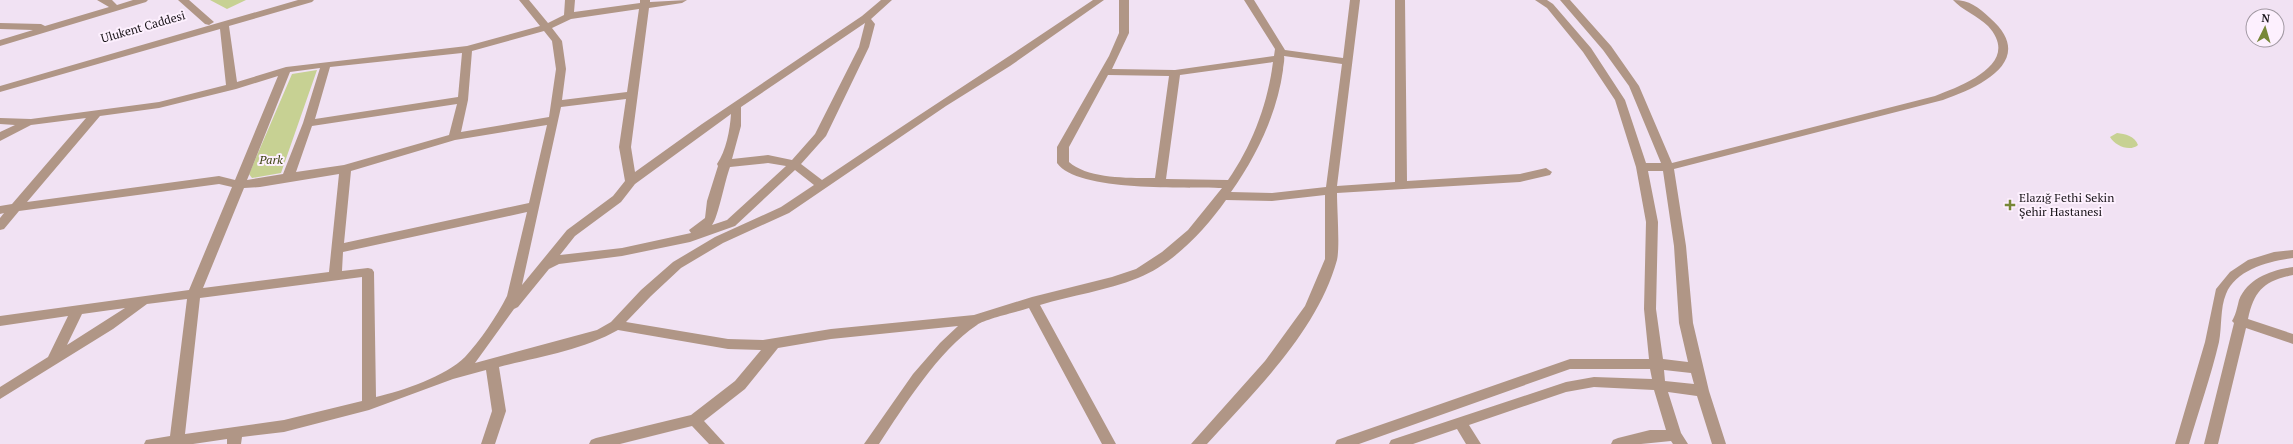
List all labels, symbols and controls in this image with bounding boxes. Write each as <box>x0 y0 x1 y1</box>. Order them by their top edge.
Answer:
street label: Ulukent Caddesi <box>99 7 187 46</box>
north arrow <box>2245 8 2285 48</box>
text: N <box>2261 11 2271 25</box>
park label: Park <box>258 152 283 167</box>
place label: Elazığ Fethi Sekin Şehir Hastanesi <box>2019 190 2114 219</box>
marker: Elazığ Fethi Sekin Şehir Hastanesi <box>2004 199 2016 211</box>

